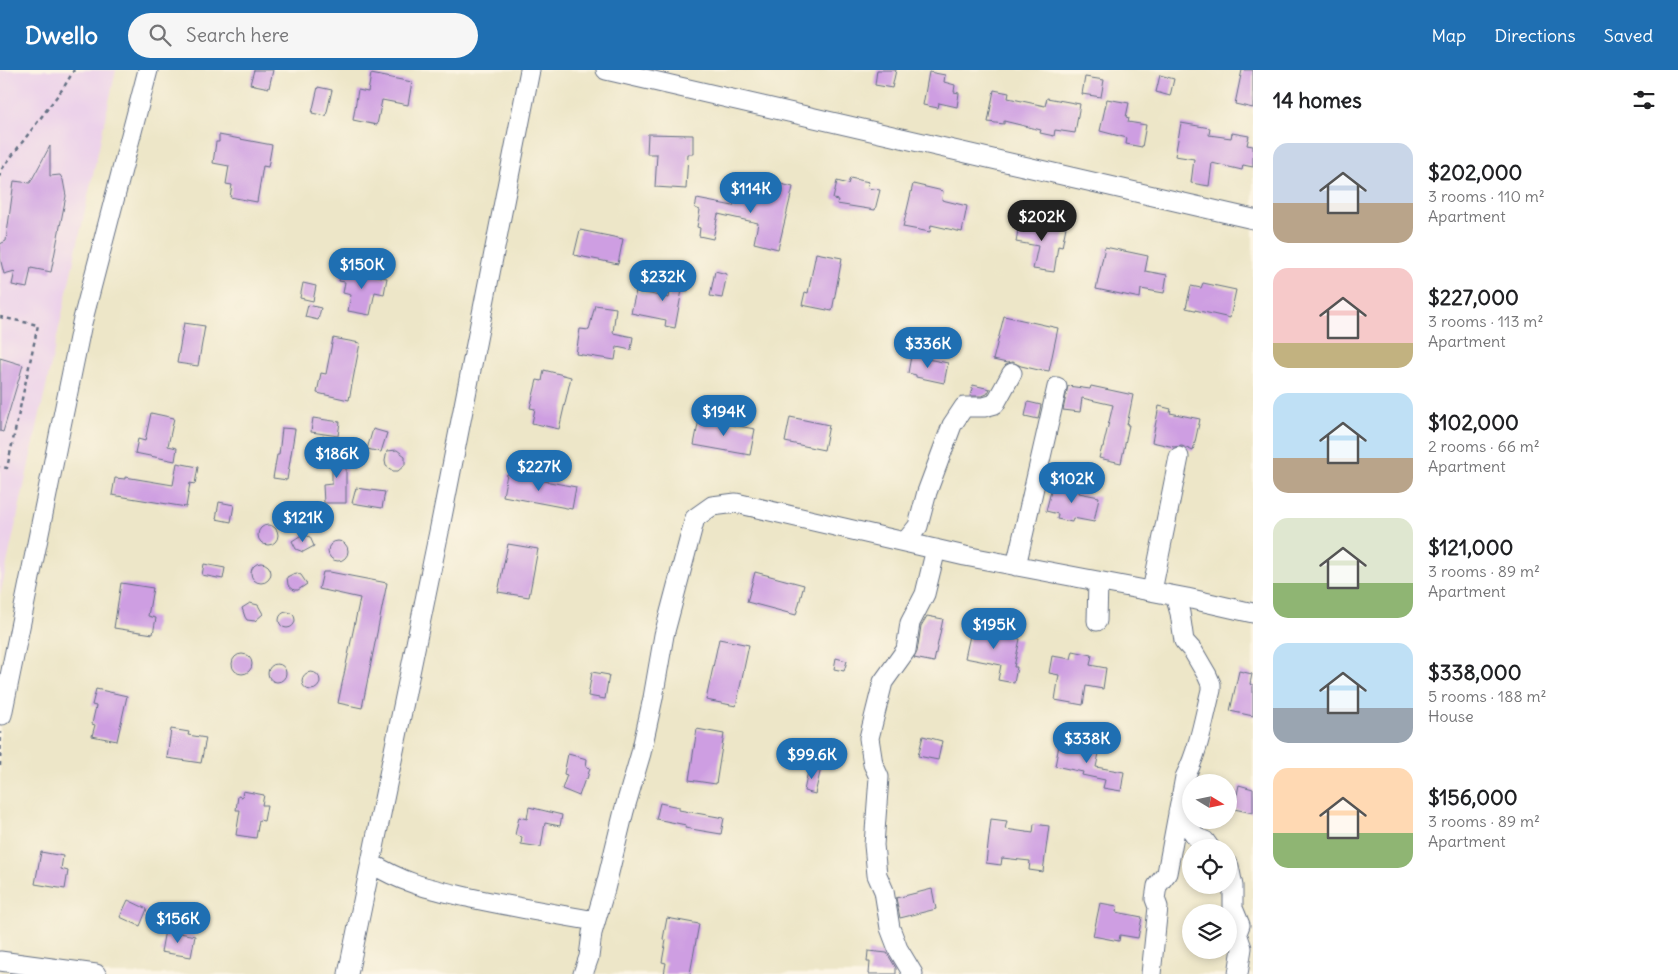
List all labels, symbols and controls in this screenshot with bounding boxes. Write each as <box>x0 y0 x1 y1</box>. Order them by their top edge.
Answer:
search box <box>128 13 478 58</box>
text: Dwello <box>25 20 98 50</box>
icon: search <box>146 21 174 49</box>
text: Search here <box>186 23 289 47</box>
text: Map <box>1431 24 1466 47</box>
text: Directions <box>1494 24 1576 47</box>
text: Saved <box>1604 24 1653 47</box>
icon: filters <box>1630 86 1658 114</box>
text: 14 homes <box>1273 87 1362 114</box>
text: $202,000 <box>1428 159 1522 186</box>
icon: home <box>1313 163 1373 223</box>
pin: $114K <box>716 172 786 214</box>
text: $114K <box>731 178 771 198</box>
text: 3 rooms · 110 m² <box>1428 186 1545 206</box>
pin: $202K <box>1007 200 1077 242</box>
text: $202K <box>1019 206 1065 226</box>
text: Apartment <box>1428 206 1506 226</box>
pin: $150K <box>327 248 397 290</box>
text: $150K <box>340 254 384 274</box>
pin: $232K <box>628 260 698 302</box>
text: $232K <box>640 266 686 286</box>
text: $227,000 <box>1428 284 1519 311</box>
icon: home <box>1313 288 1373 348</box>
text: 3 rooms · 113 m² <box>1428 311 1543 331</box>
pin: $336K <box>893 326 963 369</box>
text: Apartment <box>1428 331 1506 351</box>
text: $336K <box>905 333 951 353</box>
pin: $194K <box>689 394 759 437</box>
text: $194K <box>702 401 746 421</box>
text: $102,000 <box>1428 409 1519 436</box>
icon: home <box>1313 413 1373 473</box>
pin: $186K <box>302 436 372 479</box>
text: 2 rooms · 66 m² <box>1428 436 1540 456</box>
text: $186K <box>315 443 359 463</box>
pin: $227K <box>504 450 574 492</box>
text: $227K <box>517 456 561 476</box>
text: Apartment <box>1428 456 1506 476</box>
pin: $102K <box>1037 462 1107 504</box>
text: $102K <box>1050 468 1094 488</box>
pin: $121K <box>268 500 338 543</box>
text: $121K <box>283 507 323 527</box>
text: $121,000 <box>1428 534 1513 561</box>
icon: home <box>1313 538 1373 598</box>
text: 3 rooms · 89 m² <box>1428 561 1540 581</box>
text: Apartment <box>1428 581 1506 601</box>
pin: $195K <box>959 608 1029 650</box>
text: $195K <box>972 614 1016 634</box>
text: $338,000 <box>1428 659 1521 686</box>
icon: home <box>1313 663 1373 723</box>
text: 5 rooms · 188 m² <box>1428 686 1546 706</box>
text: House <box>1428 706 1474 726</box>
pin: $338K <box>1052 722 1122 764</box>
text: $338K <box>1064 728 1110 748</box>
pin: $99.6K <box>771 738 853 780</box>
text: $99.6K <box>787 744 837 764</box>
north arrow <box>1182 774 1238 829</box>
map controls <box>1182 774 1237 959</box>
text: $156,000 <box>1428 784 1518 811</box>
icon: home <box>1313 788 1373 848</box>
text: 3 rooms · 89 m² <box>1428 811 1540 831</box>
text: Apartment <box>1428 831 1506 851</box>
button: locate <box>1182 839 1237 894</box>
pin: $156K <box>143 902 213 944</box>
button: layers <box>1182 904 1237 959</box>
text: $156K <box>156 908 200 928</box>

